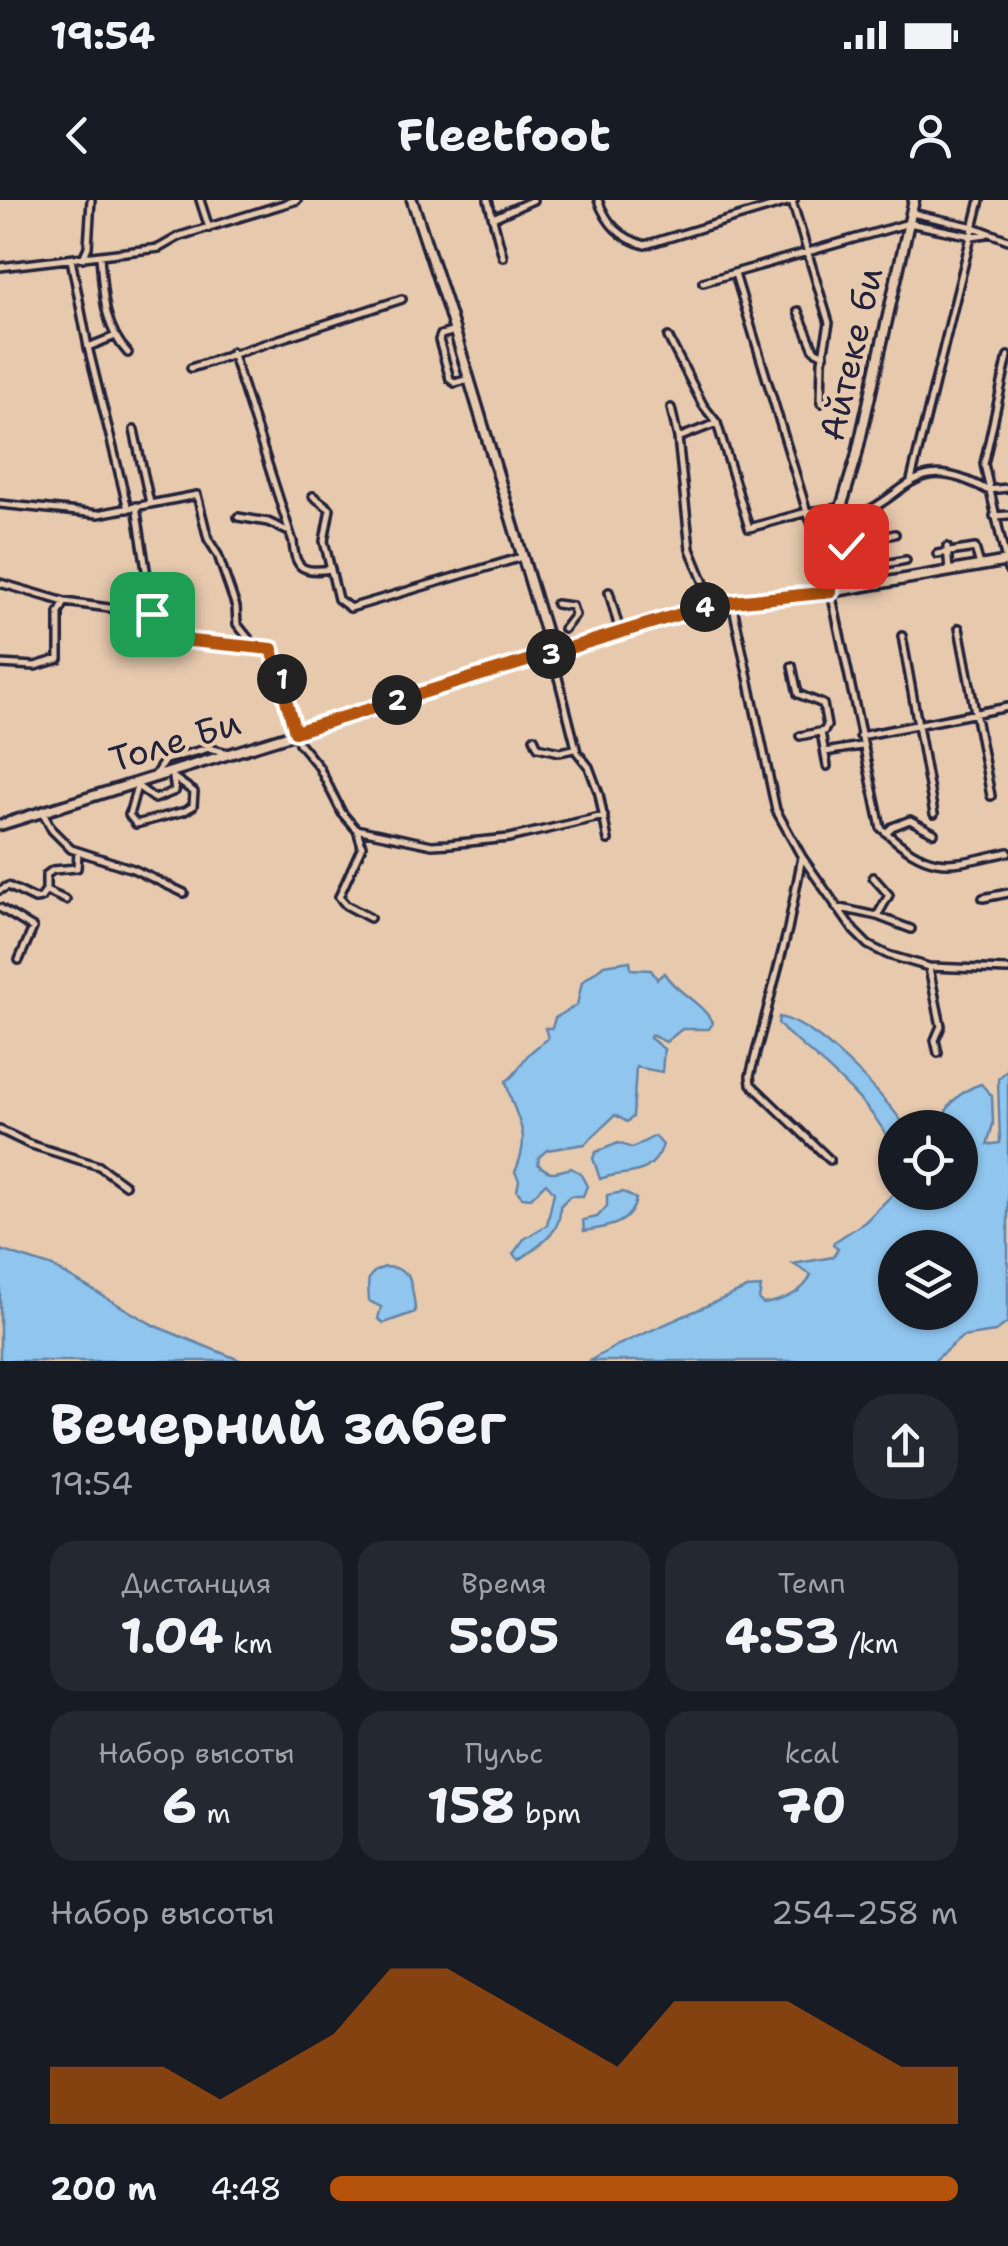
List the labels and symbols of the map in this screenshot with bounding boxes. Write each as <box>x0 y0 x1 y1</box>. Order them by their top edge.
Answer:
street label: Айтеке би <box>808 262 893 445</box>
pin <box>804 504 889 589</box>
pin <box>110 572 195 657</box>
pin: 4 <box>680 582 730 632</box>
pin: 3 <box>526 629 576 679</box>
pin: 1 <box>257 654 307 704</box>
pin: 2 <box>372 675 422 725</box>
street label: Толе Би <box>104 698 246 783</box>

